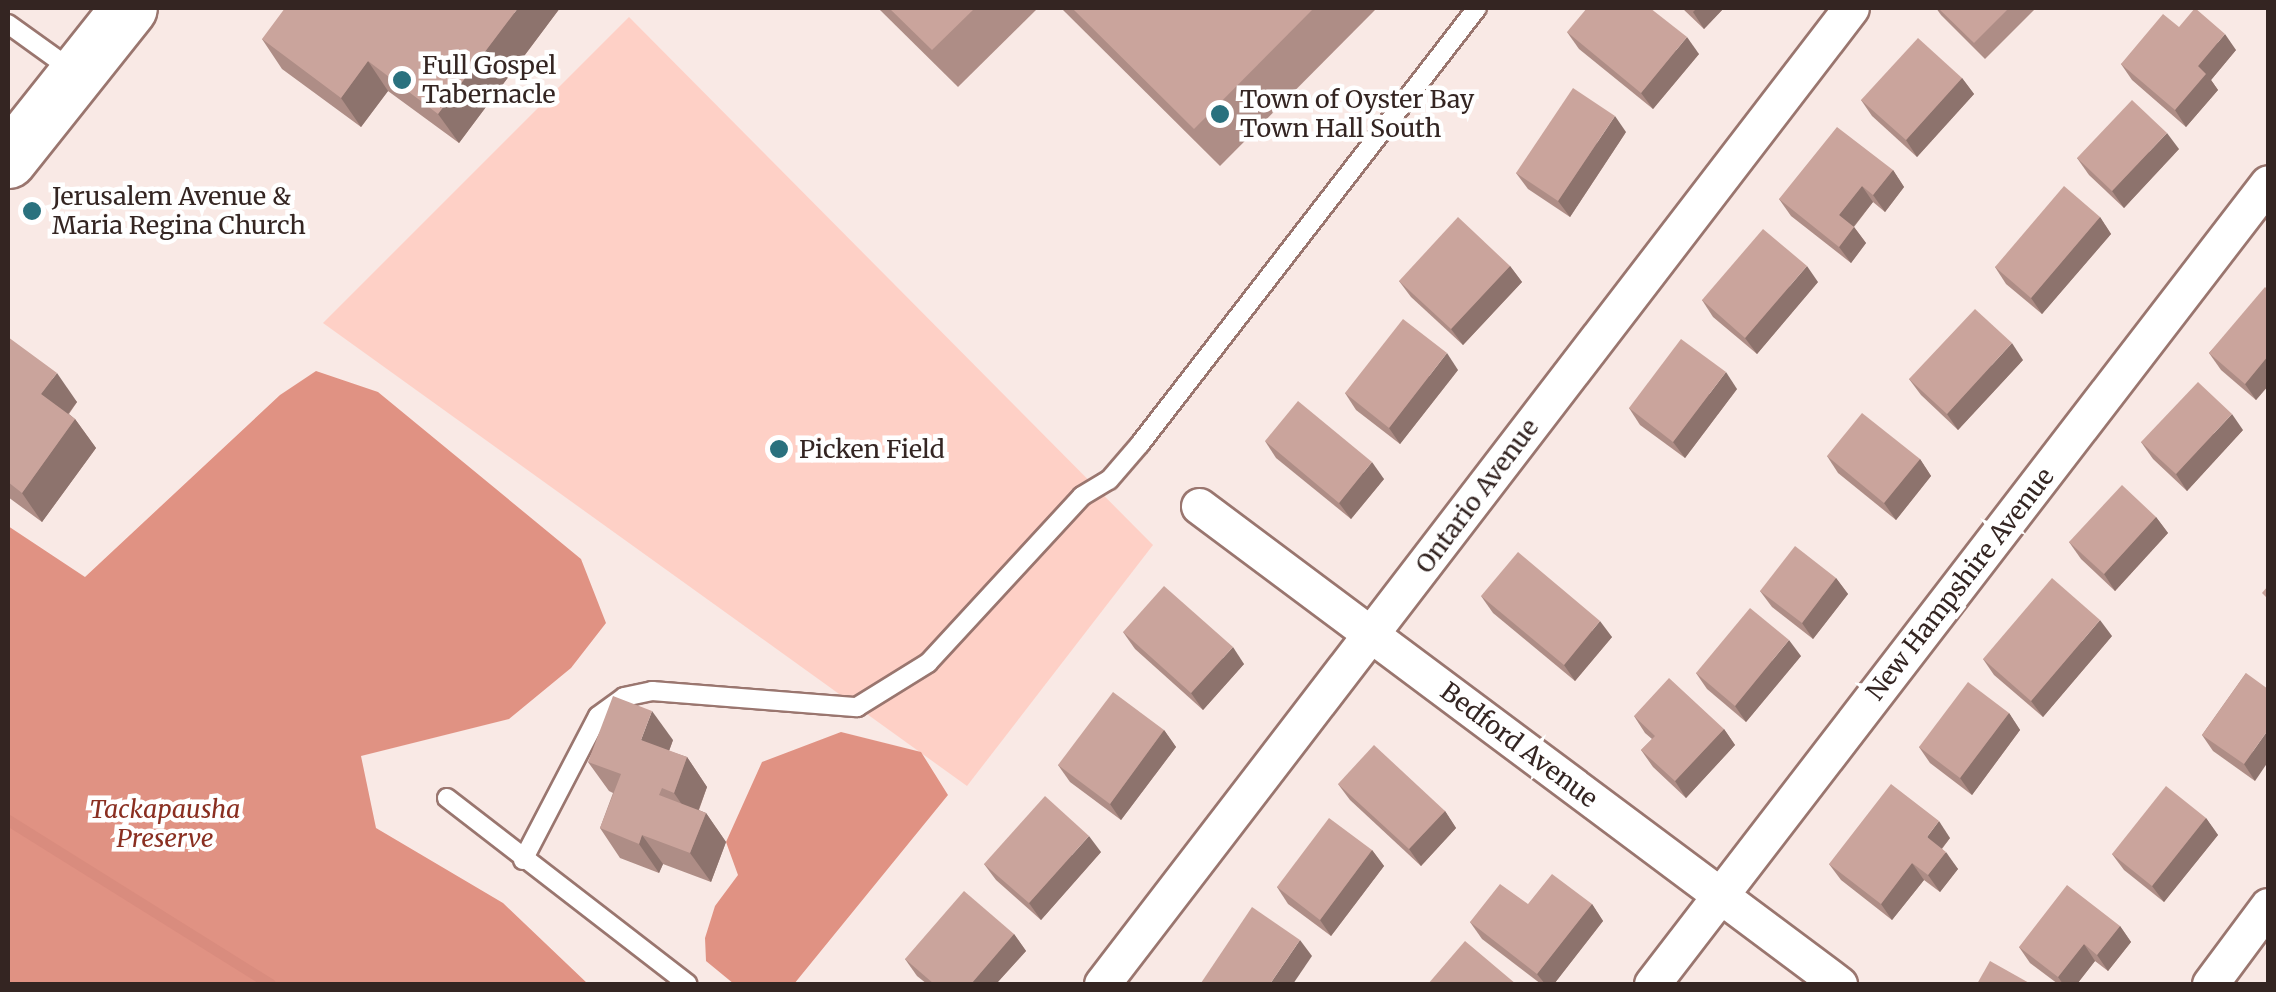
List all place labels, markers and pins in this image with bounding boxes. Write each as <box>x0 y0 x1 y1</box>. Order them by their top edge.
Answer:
place label: Full Gospel Tabernacle <box>422 51 556 110</box>
marker: Full Gospel Tabernacle <box>391 69 413 91</box>
place label: Town of Oyster Bay Town Hall South <box>1240 85 1474 144</box>
marker: Town of Oyster Bay Town Hall South <box>1209 103 1231 125</box>
place label: Jerusalem Avenue & Maria Regina Church <box>52 182 306 241</box>
marker: Jerusalem Avenue & Maria Regina Church <box>21 200 43 222</box>
place label: Picken Field <box>799 434 945 464</box>
marker: Picken Field <box>768 438 790 460</box>

